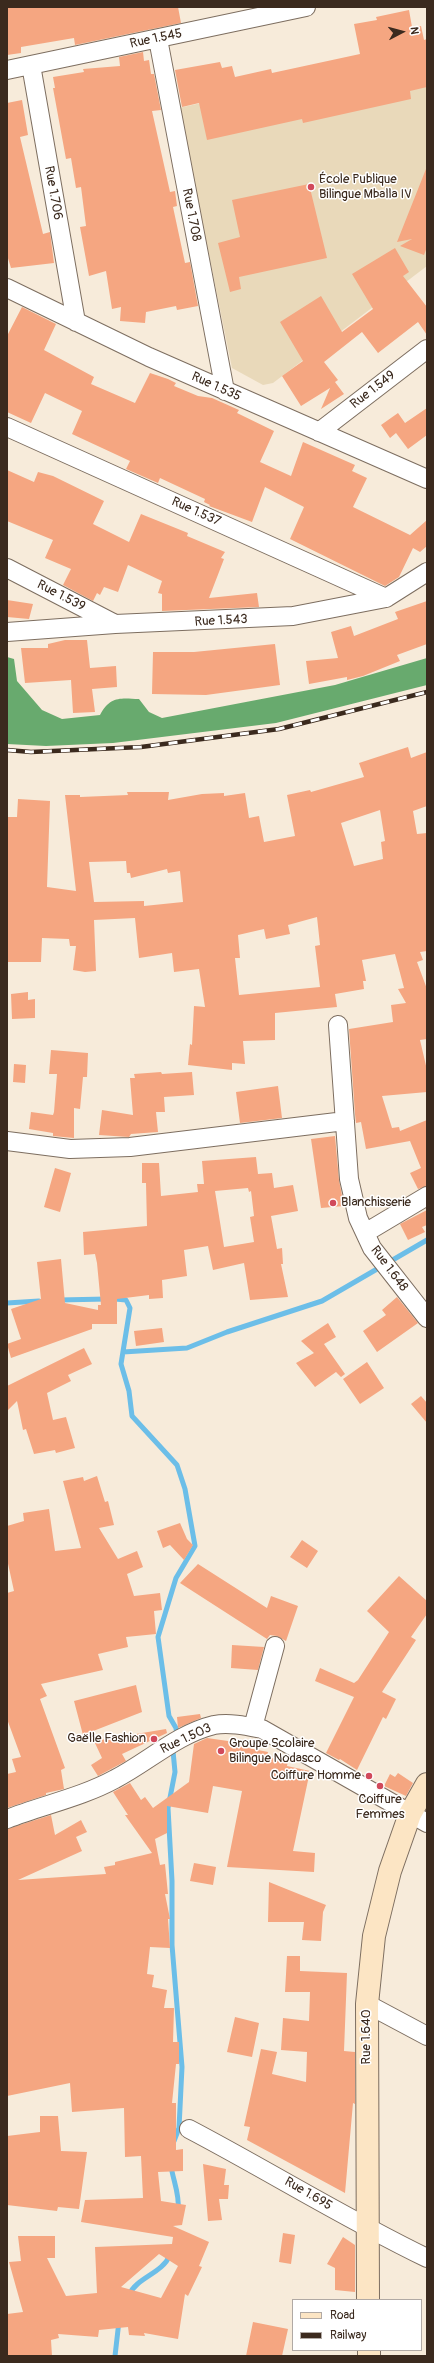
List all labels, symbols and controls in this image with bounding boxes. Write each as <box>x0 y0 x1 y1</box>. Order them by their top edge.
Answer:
north arrow <box>382 12 422 52</box>
street label: Rue 1.545 <box>129 26 183 52</box>
text: N <box>408 26 421 35</box>
street label: Rue 1.706 <box>41 165 65 221</box>
place label: École Publique Bilingue Mballa IV <box>319 172 412 203</box>
marker: École Publique Bilingue Mballa IV <box>306 182 316 192</box>
street label: Rue 1.708 <box>178 187 204 243</box>
street label: Rue 1.549 <box>348 368 398 412</box>
street label: Rue 1.535 <box>189 369 243 405</box>
street label: Rue 1.537 <box>169 494 223 530</box>
street label: Rue 1.539 <box>34 577 88 615</box>
street label: Rue 1.543 <box>194 612 248 630</box>
place label: Blanchisserie <box>341 1195 411 1211</box>
marker: Blanchisserie <box>328 1198 338 1208</box>
street label: Rue 1.648 <box>367 1243 411 1295</box>
street label: Rue 1.503 <box>158 1720 214 1758</box>
place label: Gaëlle Fashion <box>67 1731 146 1747</box>
marker: Gaëlle Fashion <box>149 1734 159 1744</box>
place label: Groupe Scolaire Bilingue Nodasco <box>229 1736 321 1767</box>
marker: Groupe Scolaire Bilingue Nodasco <box>216 1746 226 1756</box>
place label: Coiffure Homme <box>271 1768 361 1784</box>
marker: Coiffure Homme <box>364 1771 374 1781</box>
marker: Coiffure Femmes <box>375 1781 385 1791</box>
place label: Coiffure Femmes <box>355 1792 405 1823</box>
street label: Rue 1.640 <box>359 2009 375 2065</box>
street label: Rue 1.695 <box>281 2174 335 2214</box>
legend <box>292 2299 422 2351</box>
text: Road <box>330 2308 355 2323</box>
text: Railway <box>330 2328 366 2343</box>

